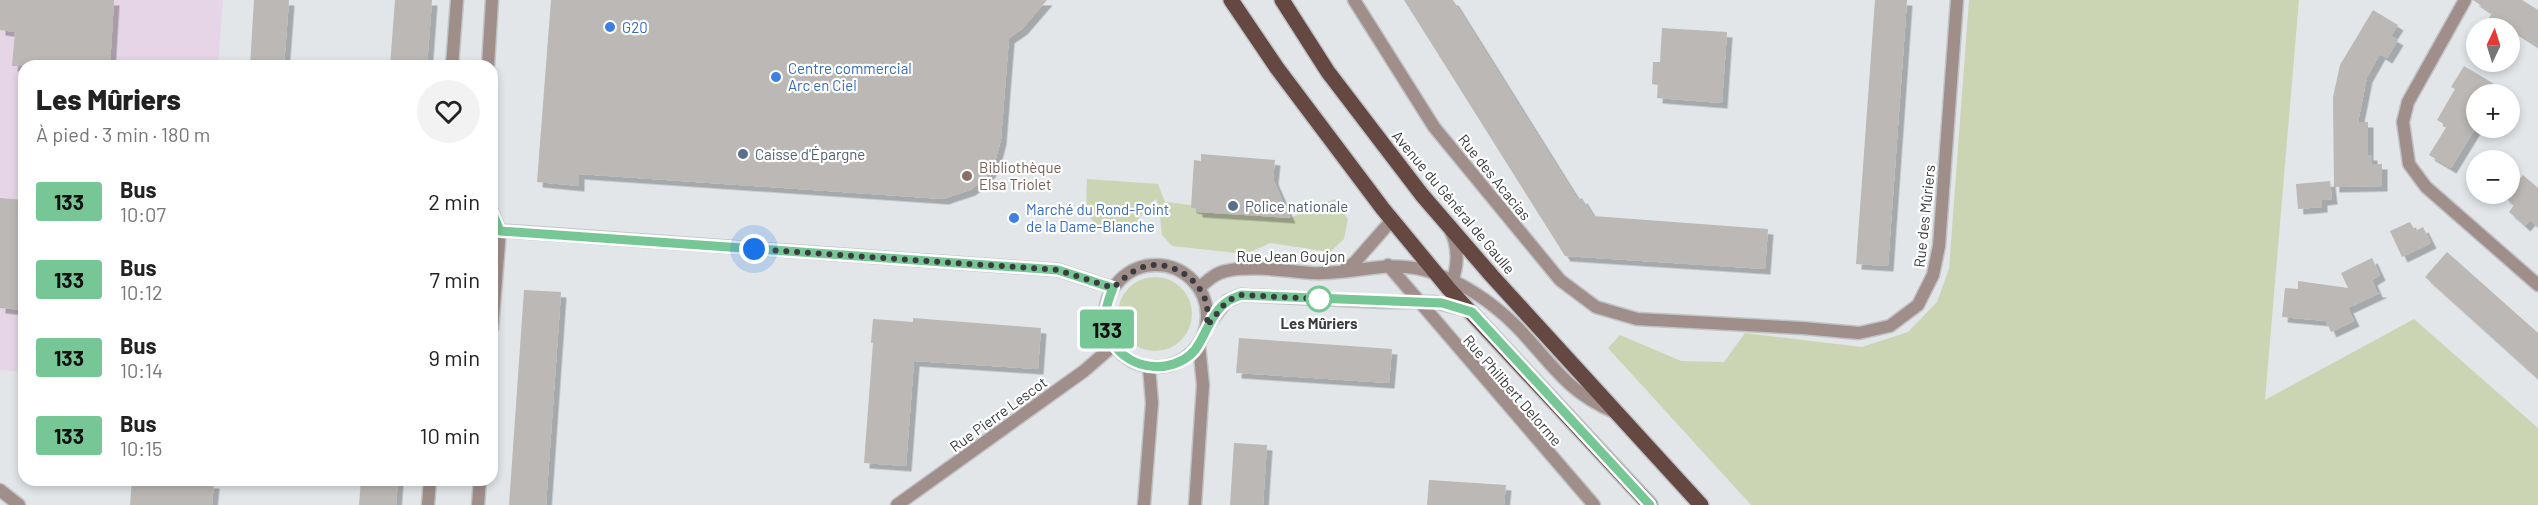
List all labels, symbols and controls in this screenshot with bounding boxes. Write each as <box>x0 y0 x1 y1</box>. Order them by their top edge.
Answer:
place label: G20 <box>622 18 648 36</box>
north arrow <box>2466 18 2520 72</box>
map controls <box>2466 18 2520 204</box>
marker: G20 <box>603 20 617 34</box>
place label: Centre commercial Arc en Ciel <box>788 59 912 94</box>
marker: Centre commercial Arc en Ciel <box>769 70 783 84</box>
button: heart <box>417 80 480 143</box>
text: Les Mûriers <box>36 82 181 116</box>
button: + <box>2466 84 2520 138</box>
text: À pied · 3 min · 180 m <box>36 122 210 146</box>
street label: Avenue du Général de Gaulle <box>1389 127 1519 277</box>
street label: Rue des Acacias <box>1455 130 1535 224</box>
place label: Caisse d'Épargne <box>755 145 865 163</box>
marker: Caisse d'Épargne <box>736 147 750 161</box>
button: − <box>2466 150 2520 204</box>
place label: Bibliothèque Elsa Triolet <box>979 158 1062 193</box>
street label: Rue des Mûriers <box>1910 164 1938 268</box>
marker: Bibliothèque Elsa Triolet <box>960 169 974 183</box>
text: Bus <box>120 176 157 202</box>
text: 2 min <box>428 188 480 214</box>
text: 133 <box>54 189 84 214</box>
place label: Police nationale <box>1245 197 1348 215</box>
marker: Police nationale <box>1226 199 1240 213</box>
place label: Marché du Rond-Point de la Dame-Blanche <box>1026 200 1169 235</box>
text: 10:07 <box>120 202 166 226</box>
marker: Marché du Rond-Point de la Dame-Blanche <box>1007 211 1021 225</box>
your location <box>739 234 769 264</box>
street label: Rue Jean Goujon <box>1237 247 1345 265</box>
text: Bus <box>120 254 157 280</box>
text: 7 min <box>430 266 480 292</box>
text: 133 <box>54 267 84 292</box>
text: 10:12 <box>120 280 163 304</box>
marker: Les Mûriers <box>1306 286 1332 312</box>
line badge: 133 <box>1072 310 1142 348</box>
place label: Les Mûriers <box>1280 314 1358 332</box>
text: 133 <box>1092 317 1122 342</box>
street label: Rue Philibert Delorme <box>1460 331 1566 449</box>
text: Bus <box>120 332 157 358</box>
text: 9 min <box>428 344 480 370</box>
text: 133 <box>54 345 84 370</box>
text: 10:14 <box>120 358 163 382</box>
street label: Rue Pierre Lescot <box>946 373 1050 455</box>
text: Bus <box>120 410 157 436</box>
text: 10 min <box>420 422 480 448</box>
text: 133 <box>54 423 84 448</box>
text: 10:15 <box>120 436 162 460</box>

